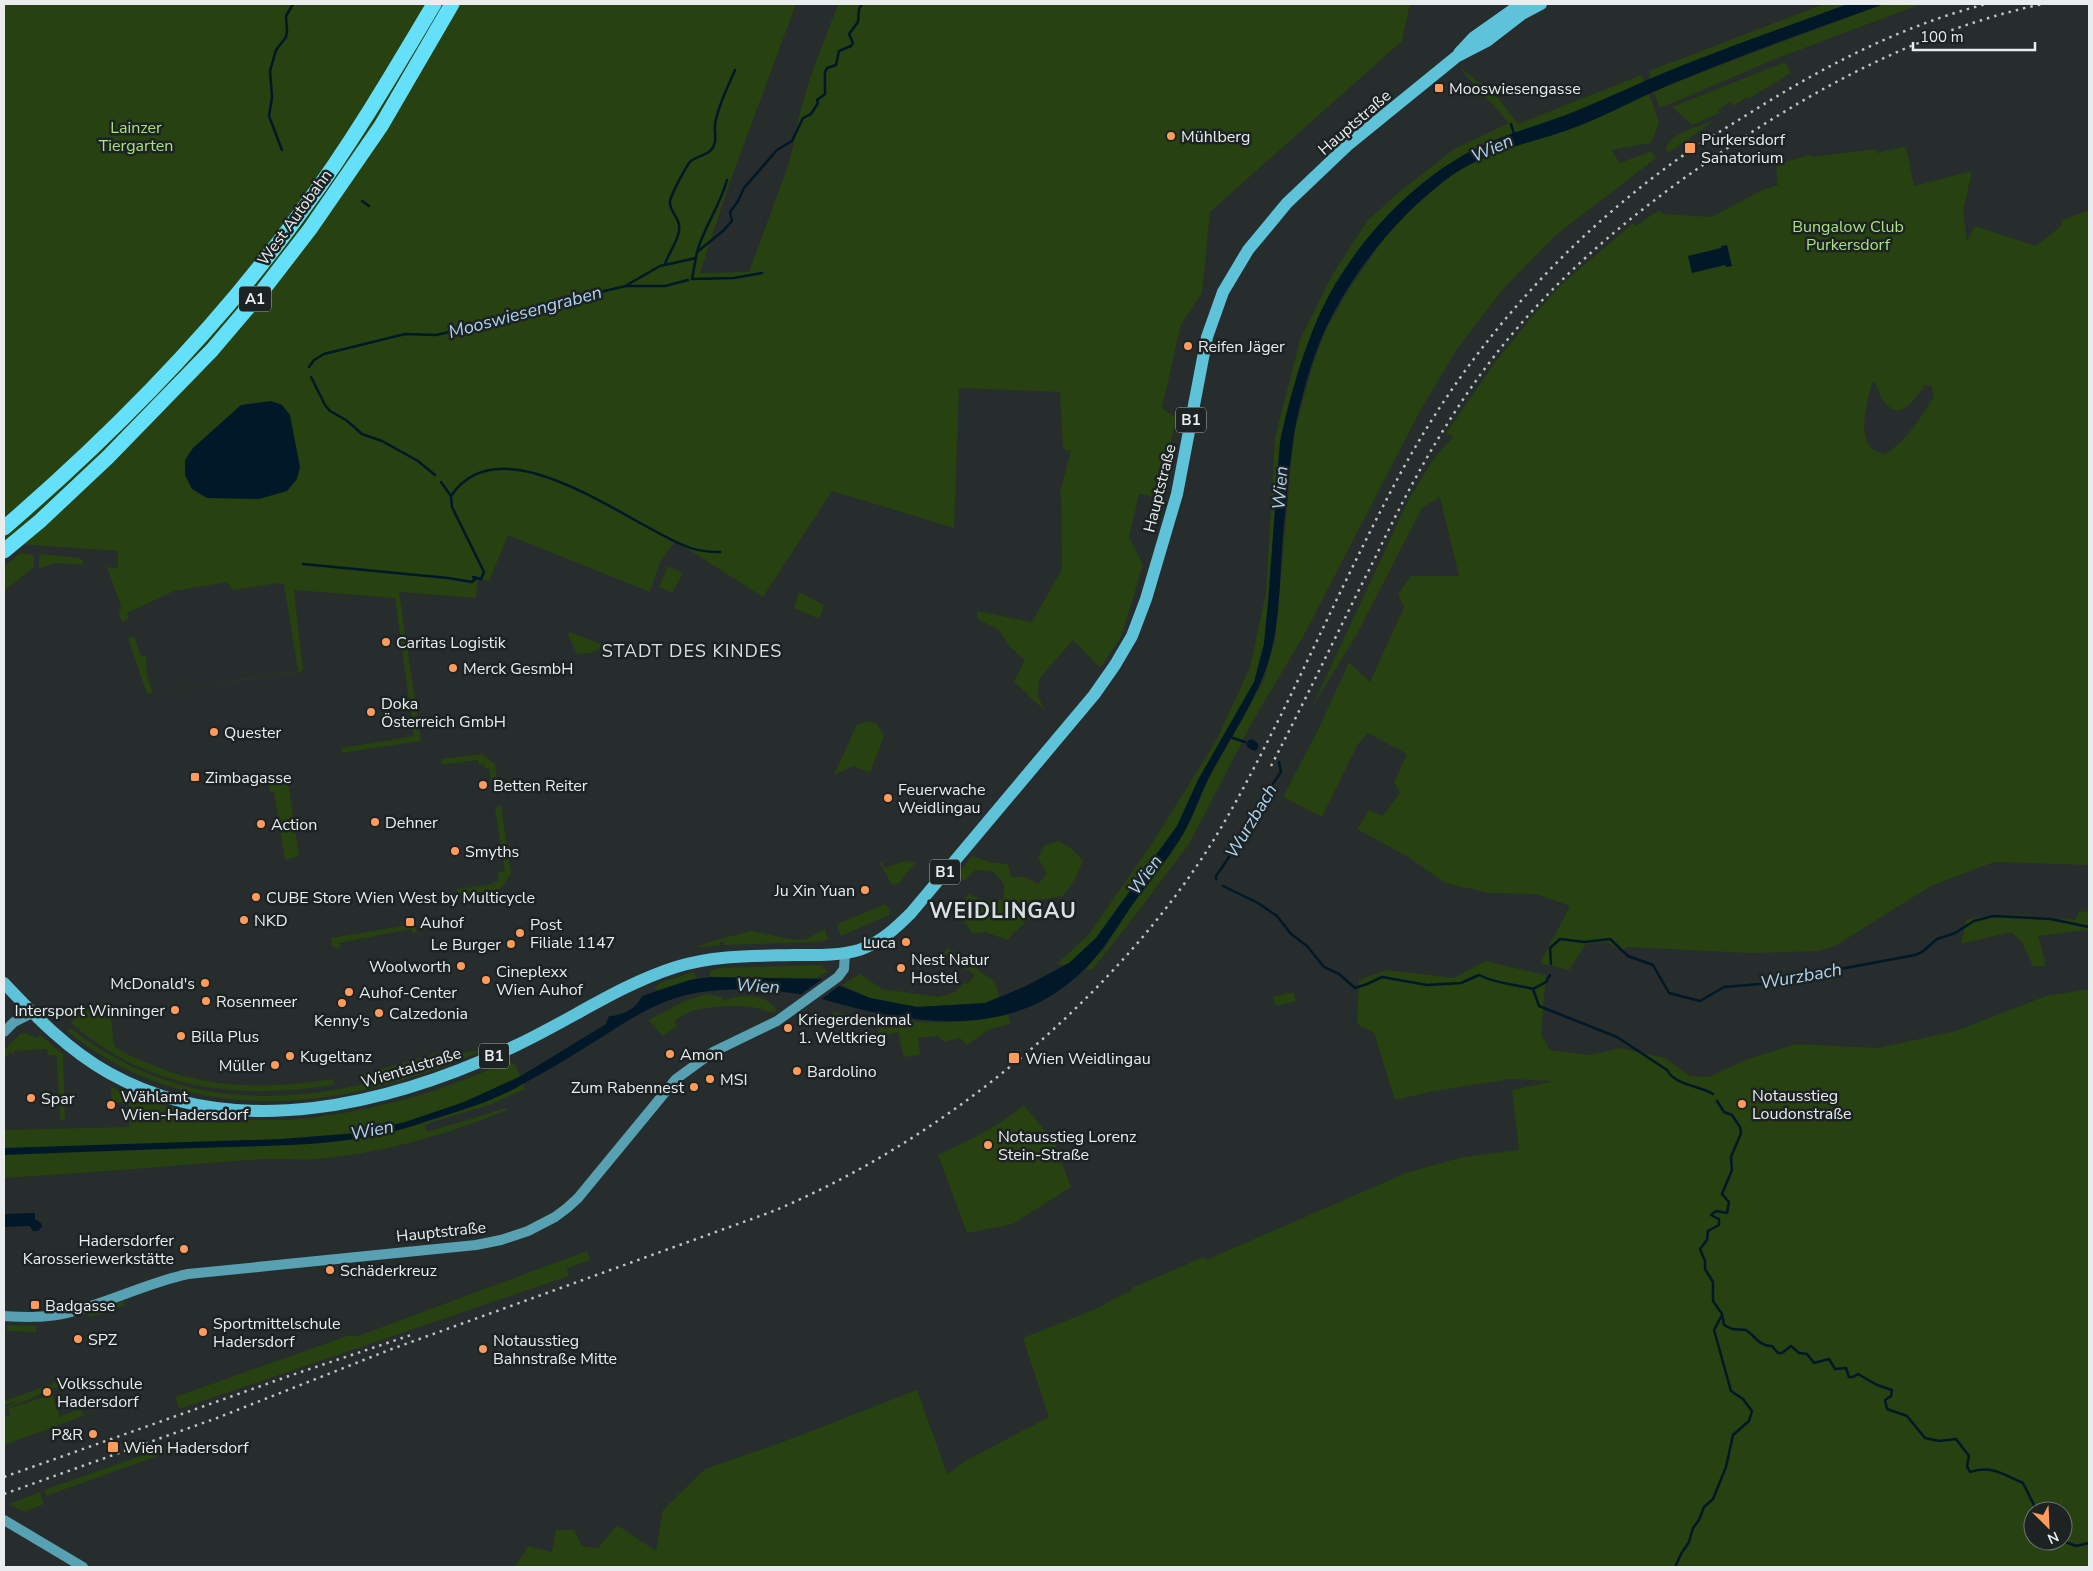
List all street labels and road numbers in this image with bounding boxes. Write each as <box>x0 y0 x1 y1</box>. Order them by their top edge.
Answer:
street label: Hauptstraße <box>1313 85 1396 161</box>
street label: West Autobahn <box>253 165 337 270</box>
road number: A1 <box>239 286 271 312</box>
road number: B1 <box>1176 408 1206 432</box>
street label: Hauptstraße <box>1138 442 1182 535</box>
road number: B1 <box>930 860 960 884</box>
street label: Wientalstraße <box>359 1042 464 1094</box>
road number: B1 <box>479 1044 509 1068</box>
street label: Hauptstraße <box>395 1216 487 1248</box>

